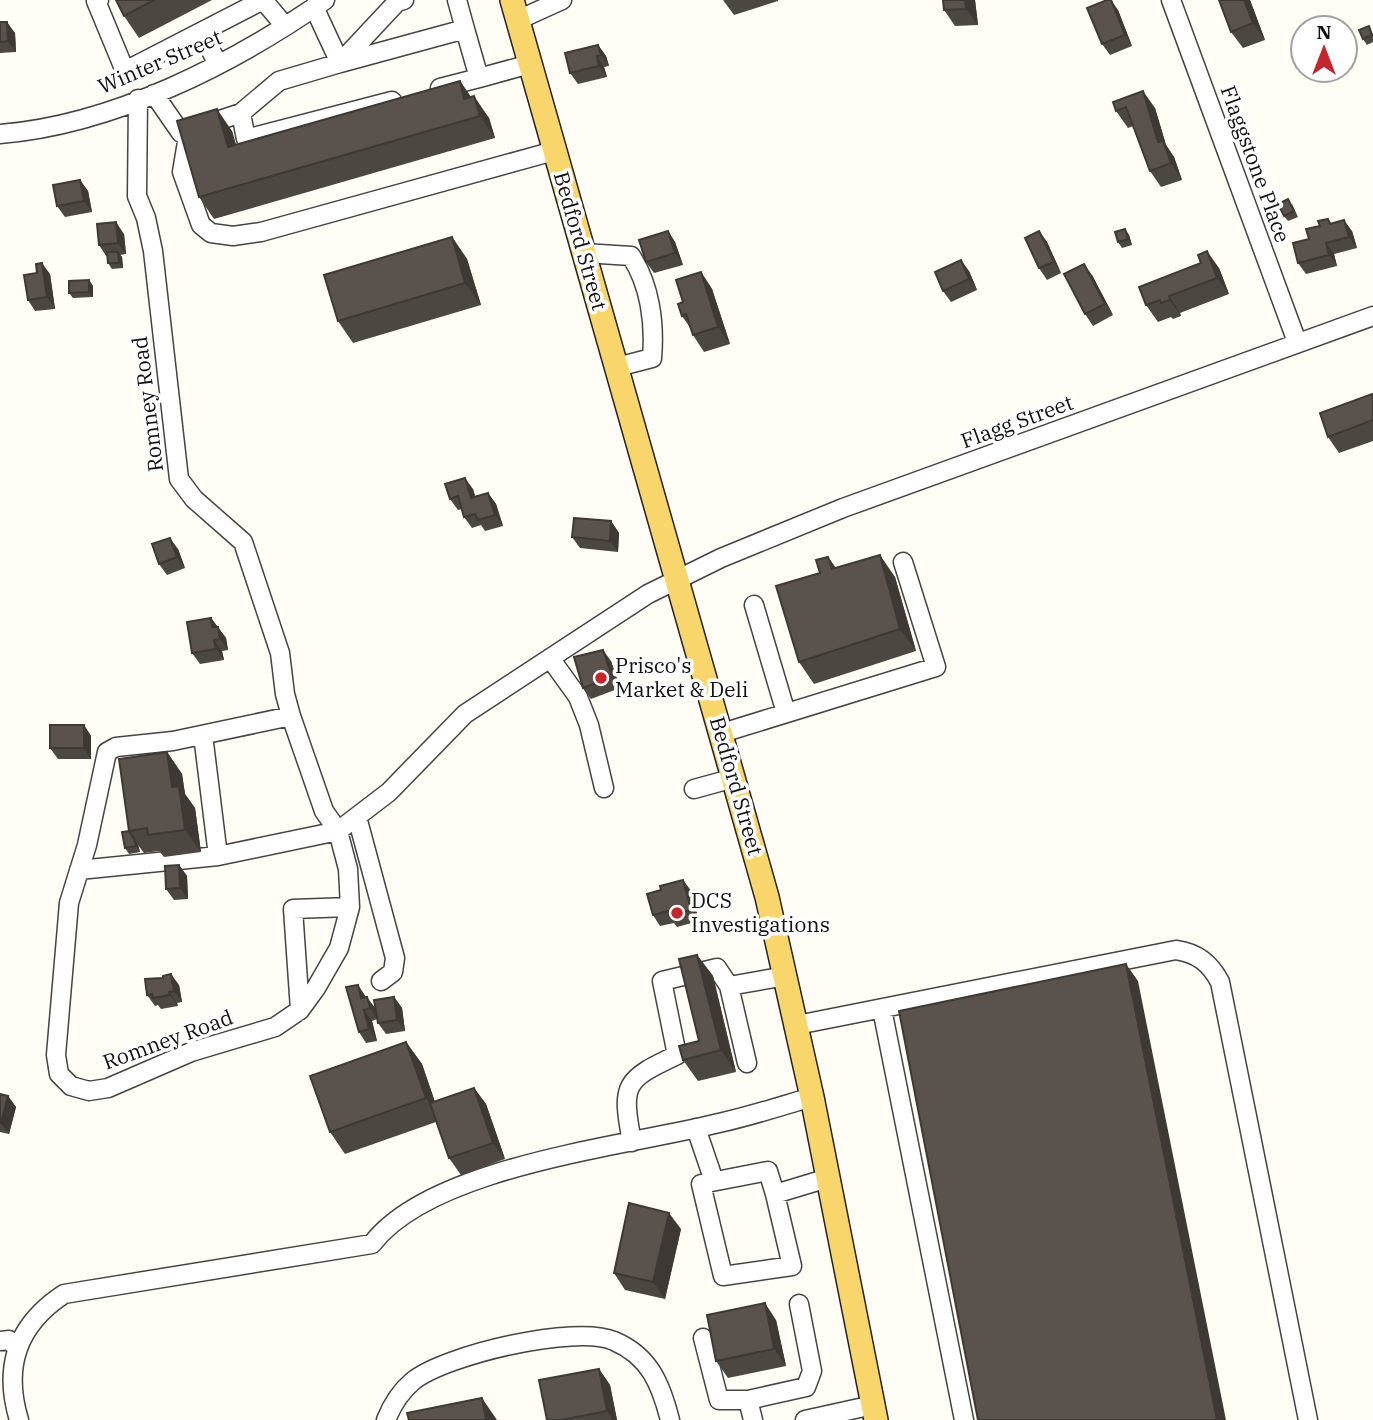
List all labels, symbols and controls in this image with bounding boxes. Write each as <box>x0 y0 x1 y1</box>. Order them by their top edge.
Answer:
north arrow <box>1289 14 1359 84</box>
text: N <box>1316 20 1332 44</box>
street label: Winter Street <box>93 22 226 100</box>
street label: Flaggstone Place <box>1215 81 1297 246</box>
street label: Bedford Street <box>548 168 614 313</box>
street label: Romney Road <box>125 335 169 474</box>
street label: Flagg Street <box>957 388 1077 454</box>
place label: Prisco's Market & Deli <box>615 651 748 703</box>
marker: Prisco's Market & Deli <box>593 670 609 686</box>
street label: Bedford Street <box>704 713 770 858</box>
place label: DCS Investigations <box>691 886 830 938</box>
marker: DCS Investigations <box>669 905 685 921</box>
street label: Romney Road <box>99 1003 237 1076</box>

